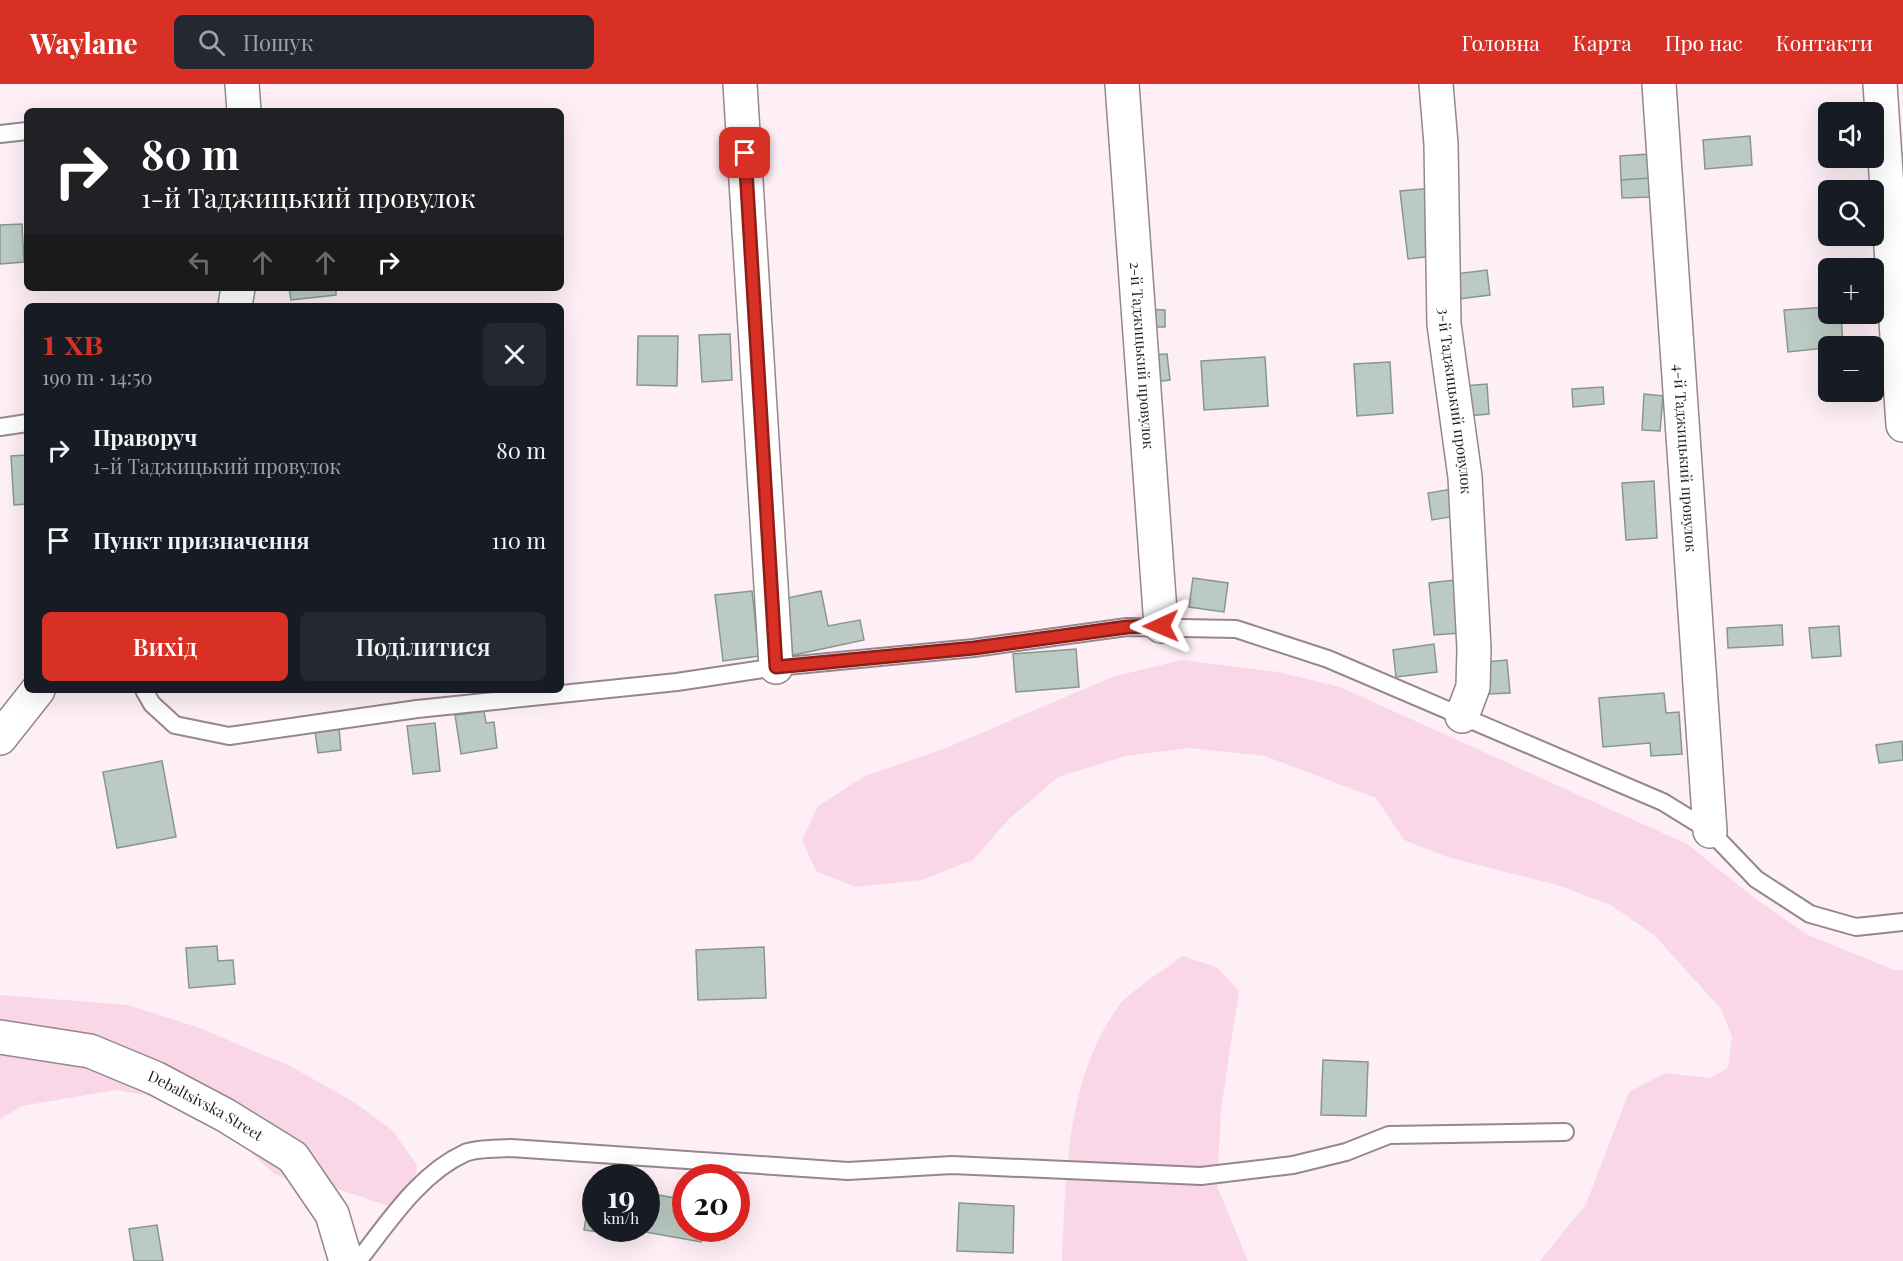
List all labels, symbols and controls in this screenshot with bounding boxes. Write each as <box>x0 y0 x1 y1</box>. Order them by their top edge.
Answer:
search box <box>174 15 594 69</box>
text: Waylane <box>30 24 138 61</box>
icon: search <box>195 26 228 59</box>
text: Пошук <box>243 27 313 57</box>
text: Головна <box>1461 28 1540 56</box>
text: Карта <box>1573 28 1632 56</box>
text: Про нас <box>1665 28 1743 56</box>
text: Контакти <box>1776 28 1873 56</box>
map controls <box>1818 102 1884 402</box>
button: sound <box>1818 102 1884 168</box>
text: 80 m <box>141 125 239 181</box>
pin <box>719 127 770 178</box>
icon: right <box>42 132 120 210</box>
icon: arrive <box>728 136 761 169</box>
text: 1-й Таджицький провулок <box>141 179 476 215</box>
button: search <box>1818 180 1884 246</box>
icon: left <box>183 246 216 279</box>
icon: ahead <box>246 246 279 279</box>
icon: ahead <box>309 246 342 279</box>
icon: right <box>372 246 405 279</box>
button: + <box>1818 258 1884 324</box>
street label: 2-й Таджицький провулок <box>1126 261 1159 450</box>
street label: 3-й Таджицький провулок <box>1435 308 1477 495</box>
text: 1 хв <box>42 316 104 364</box>
button: close <box>483 323 546 386</box>
button: − <box>1818 336 1884 402</box>
text: 190 m · 14:50 <box>42 363 152 390</box>
street label: 4-й Таджицький провулок <box>1669 364 1702 553</box>
text: Праворуч <box>93 422 197 452</box>
icon: right <box>42 434 75 467</box>
text: 80 m <box>496 435 546 465</box>
text: 1-й Таджицький провулок <box>93 452 341 479</box>
icon: arrive <box>42 524 75 557</box>
text: Пункт призначення <box>93 525 310 555</box>
text: 110 m <box>492 525 546 555</box>
position arrow <box>1129 594 1193 658</box>
button: Вихід <box>42 612 288 681</box>
button: Поділитися <box>300 612 546 681</box>
street label: Debaltsivska Street <box>145 1065 268 1145</box>
speed limit sign: 20 <box>672 1164 750 1242</box>
text: 19 <box>607 1176 635 1216</box>
text: km/h <box>603 1208 639 1228</box>

